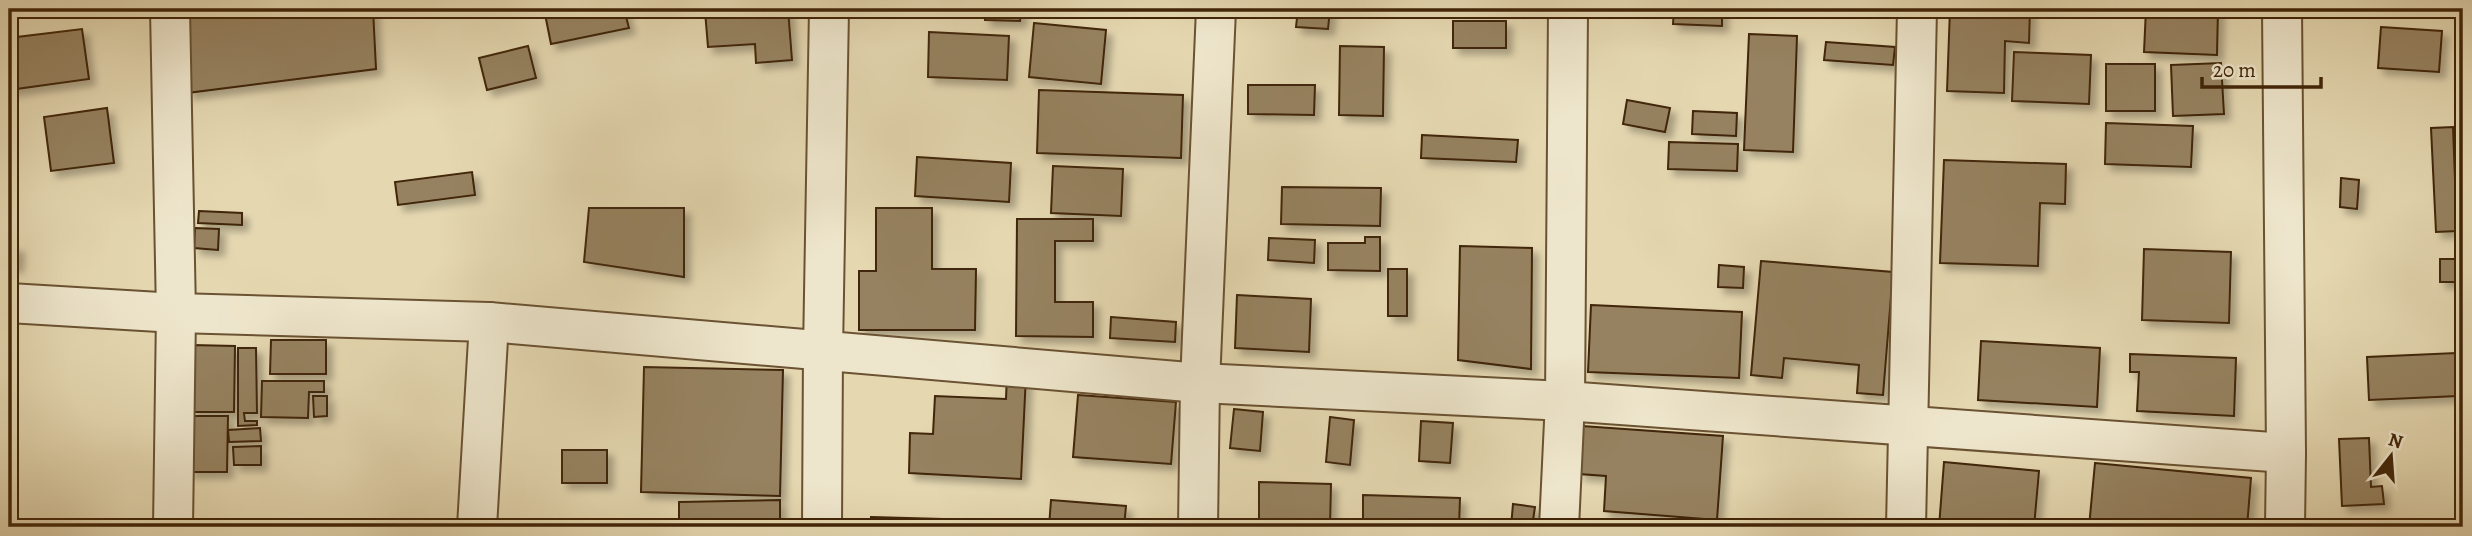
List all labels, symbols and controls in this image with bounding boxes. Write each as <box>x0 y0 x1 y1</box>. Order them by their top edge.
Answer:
scale bar <box>2202 46 2322 90</box>
text: 20 m <box>2213 56 2256 84</box>
north arrow <box>2356 420 2426 490</box>
text: N <box>2385 426 2406 455</box>

